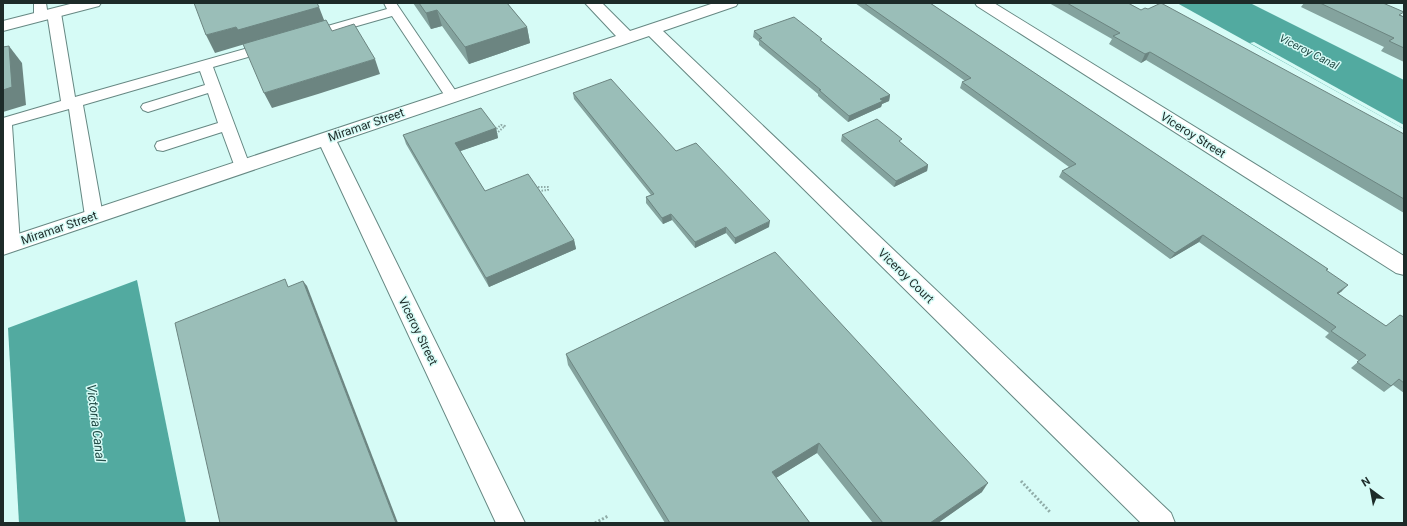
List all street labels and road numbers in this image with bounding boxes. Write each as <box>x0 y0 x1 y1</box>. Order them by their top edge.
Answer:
street label: Miramar Street <box>326 105 406 145</box>
street label: Viceroy Street <box>1158 109 1228 161</box>
street label: Miramar Street <box>19 208 99 248</box>
street label: Viceroy Court <box>875 246 937 306</box>
street label: Viceroy Street <box>395 295 441 367</box>

